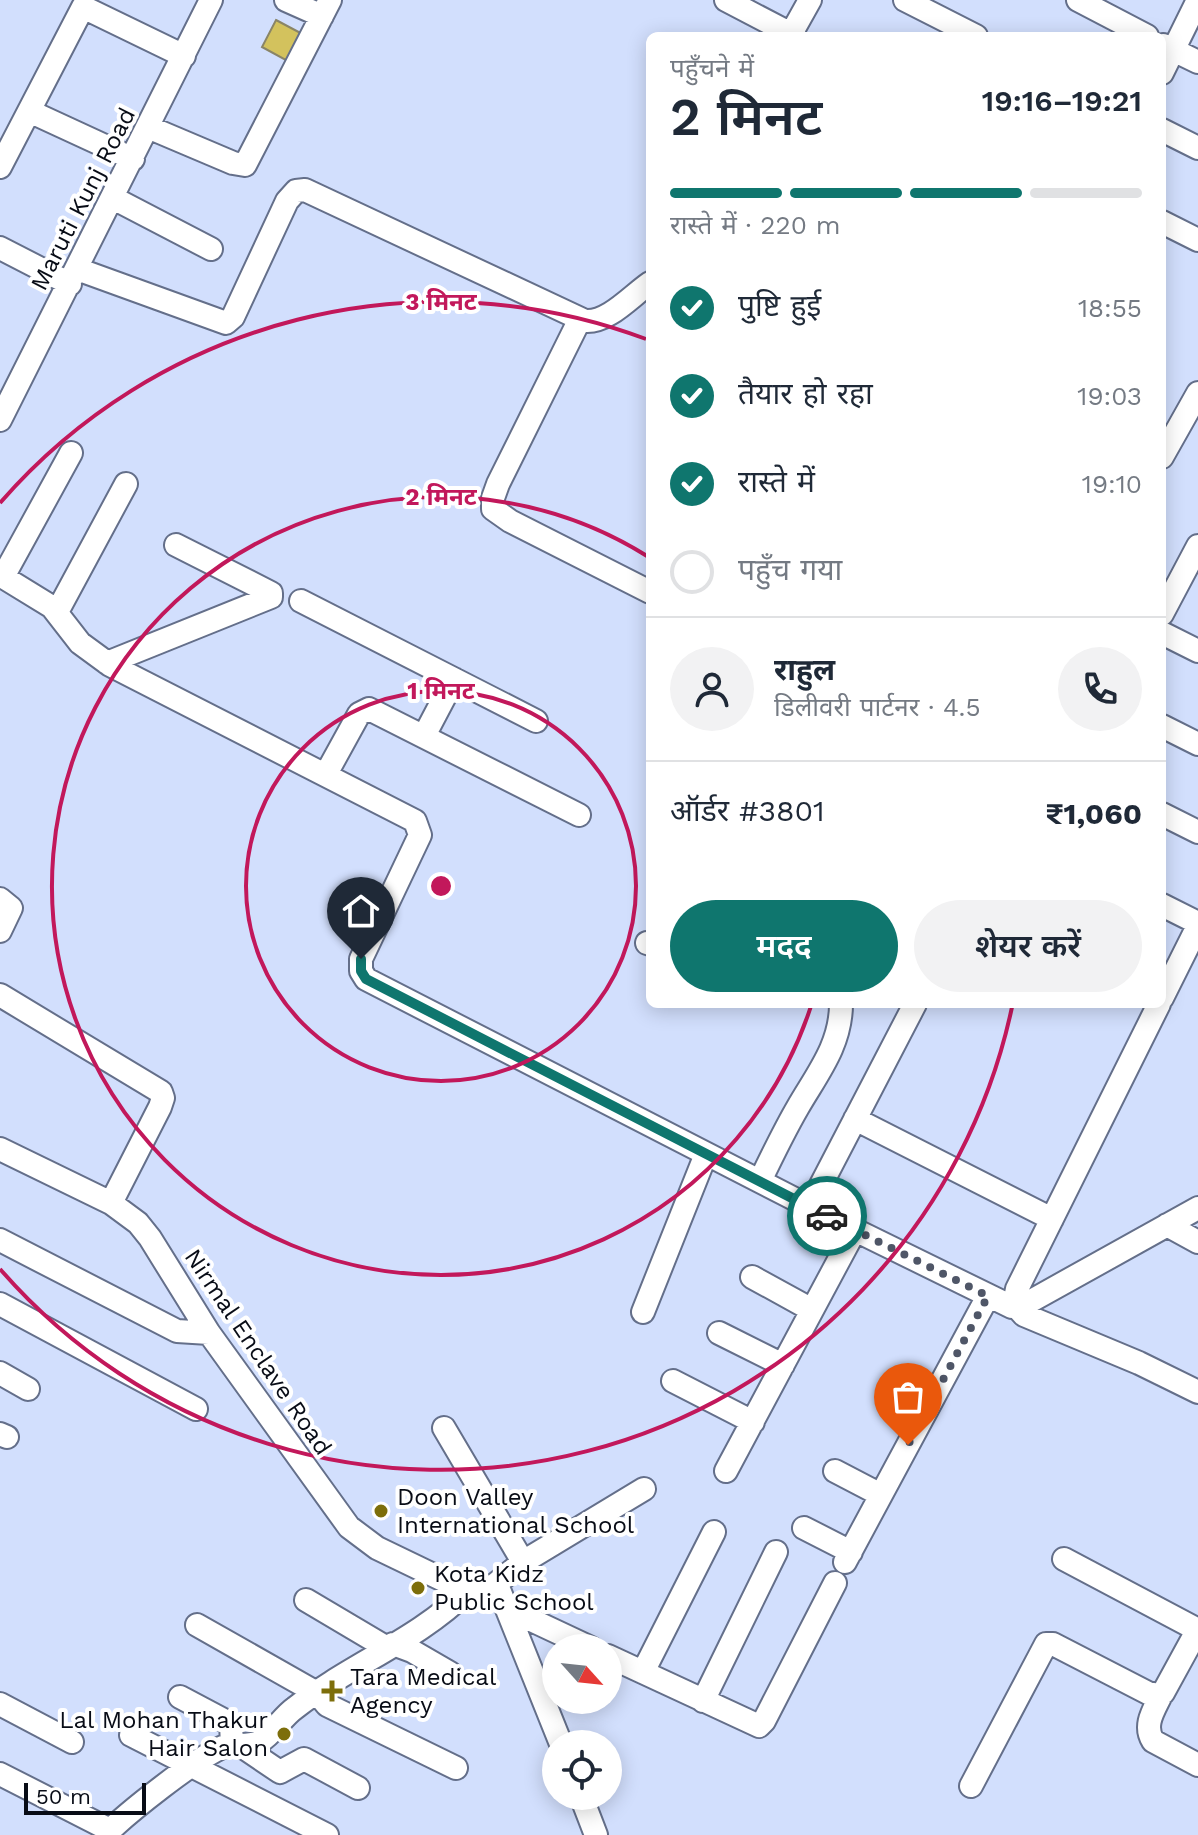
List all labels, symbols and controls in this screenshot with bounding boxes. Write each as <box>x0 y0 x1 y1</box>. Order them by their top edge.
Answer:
text: पहुँचने में <box>670 53 754 83</box>
text: 19:16–19:21 <box>982 83 1142 118</box>
text: 2 मिनट <box>670 87 822 148</box>
street label: Maruti Kunj Road <box>25 103 141 295</box>
text: रास्ते में · 220 m <box>670 210 840 240</box>
icon: check <box>670 286 714 330</box>
text: 3 मिनट <box>405 288 478 316</box>
text: पुष्टि हुई <box>738 288 821 323</box>
text: 18:55 <box>1078 293 1142 323</box>
icon: check <box>670 374 714 418</box>
text: तैयार हो रहा <box>738 376 873 411</box>
text: 19:03 <box>1077 381 1142 411</box>
icon: check <box>670 462 714 506</box>
text: रास्ते में <box>738 464 815 499</box>
text: 19:10 <box>1082 469 1142 499</box>
text: 2 मिनट <box>405 483 478 511</box>
text: पहुँच गया <box>738 552 842 587</box>
button: person <box>670 647 754 731</box>
button: phone <box>1058 647 1142 731</box>
text: राहुल <box>774 652 835 687</box>
text: 1 मिनट <box>407 677 476 705</box>
text: डिलीवरी पार्टनर · 4.5 <box>774 692 981 722</box>
text: ऑर्डर #3801 <box>670 793 825 828</box>
text: ₹1,060 <box>1046 796 1142 831</box>
centre of rings <box>427 872 455 900</box>
pin <box>327 877 395 959</box>
icon: home <box>339 889 383 933</box>
button: मदद <box>670 900 898 992</box>
button: शेयर करें <box>914 900 1142 992</box>
courier <box>787 1176 867 1256</box>
icon: car <box>805 1194 849 1238</box>
street label: Nirmal Enclave Road <box>179 1244 337 1460</box>
pin <box>874 1363 942 1445</box>
icon: bag <box>886 1375 930 1419</box>
place label: Doon Valley International School <box>397 1483 635 1539</box>
marker: Doon Valley International School <box>372 1502 390 1520</box>
place label: Kota Kidz Public School <box>434 1560 594 1616</box>
marker: Kota Kidz Public School <box>409 1579 427 1597</box>
north arrow <box>542 1634 622 1714</box>
map controls <box>542 1634 622 1810</box>
place label: Tara Medical Agency <box>350 1663 497 1719</box>
marker: Tara Medical Agency <box>321 1680 343 1702</box>
place label: Lal Mohan Thakur Hair Salon <box>59 1706 268 1762</box>
marker: Lal Mohan Thakur Hair Salon <box>275 1725 293 1743</box>
button: locate <box>542 1730 622 1810</box>
scale bar <box>24 1779 146 1815</box>
text: 50 m <box>36 1784 91 1809</box>

